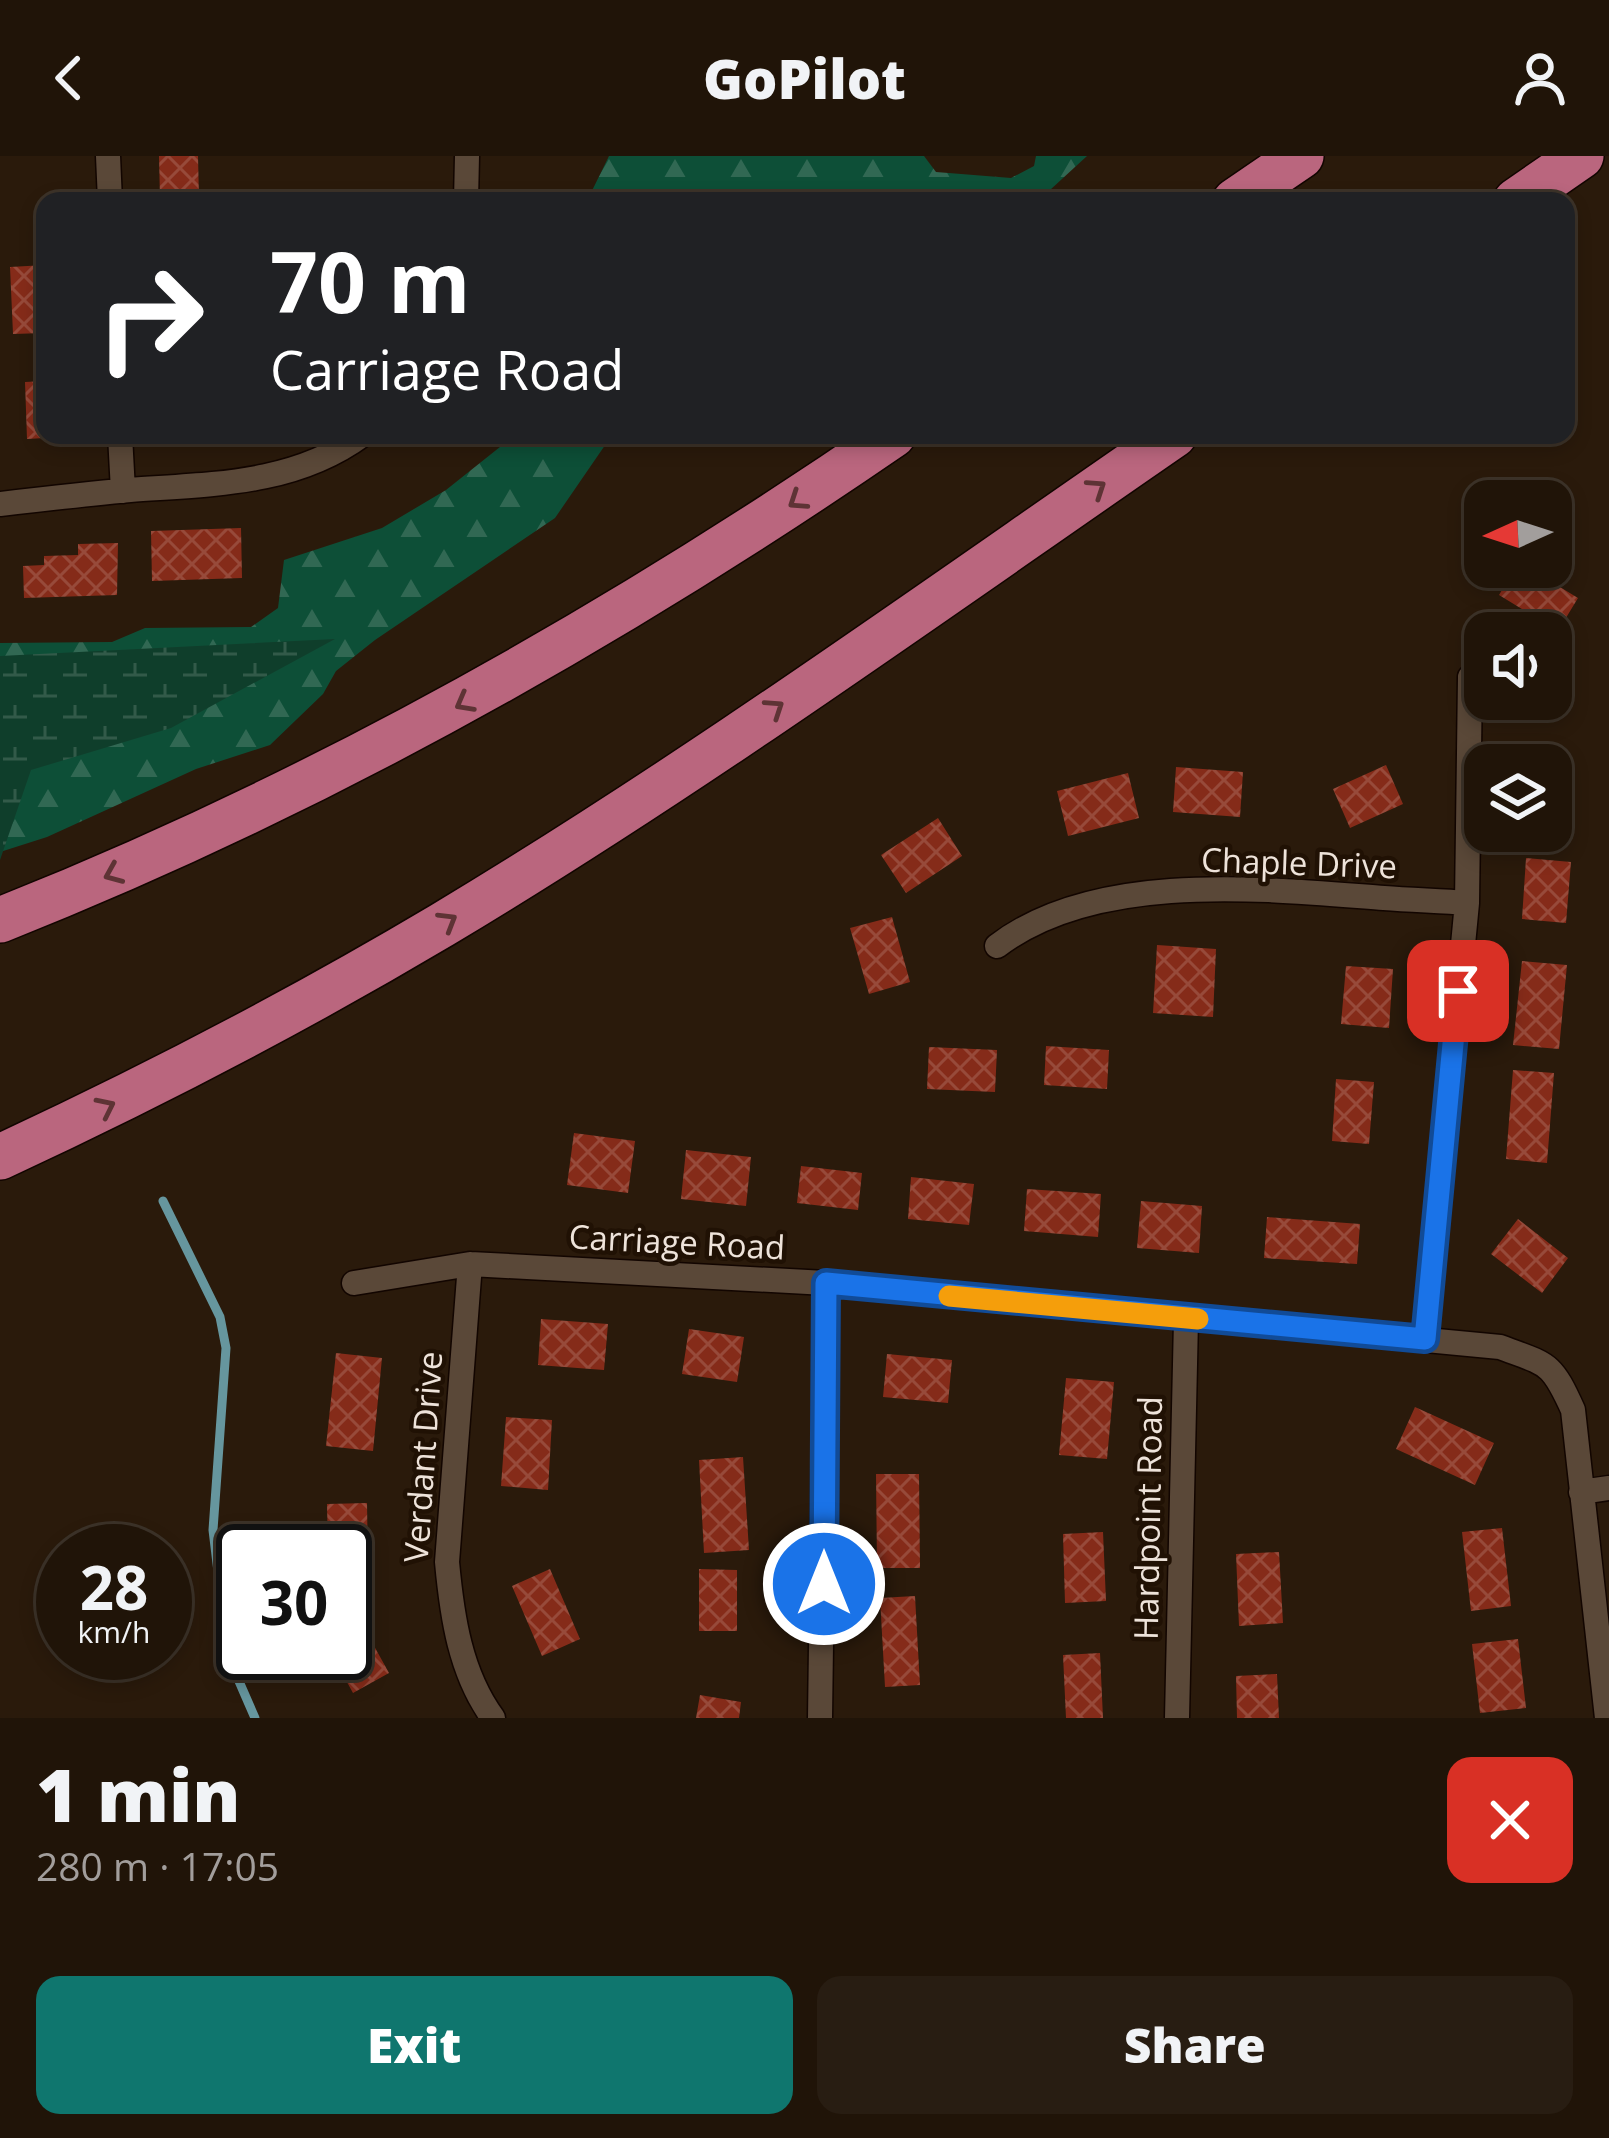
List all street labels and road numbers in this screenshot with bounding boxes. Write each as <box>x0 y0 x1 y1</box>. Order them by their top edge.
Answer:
street label: Chaple Drive <box>1200 837 1398 888</box>
street label: Carriage Road <box>568 1213 786 1270</box>
street label: Verdant Drive <box>393 1350 452 1564</box>
street label: Hardpoint Road <box>1123 1396 1172 1640</box>

